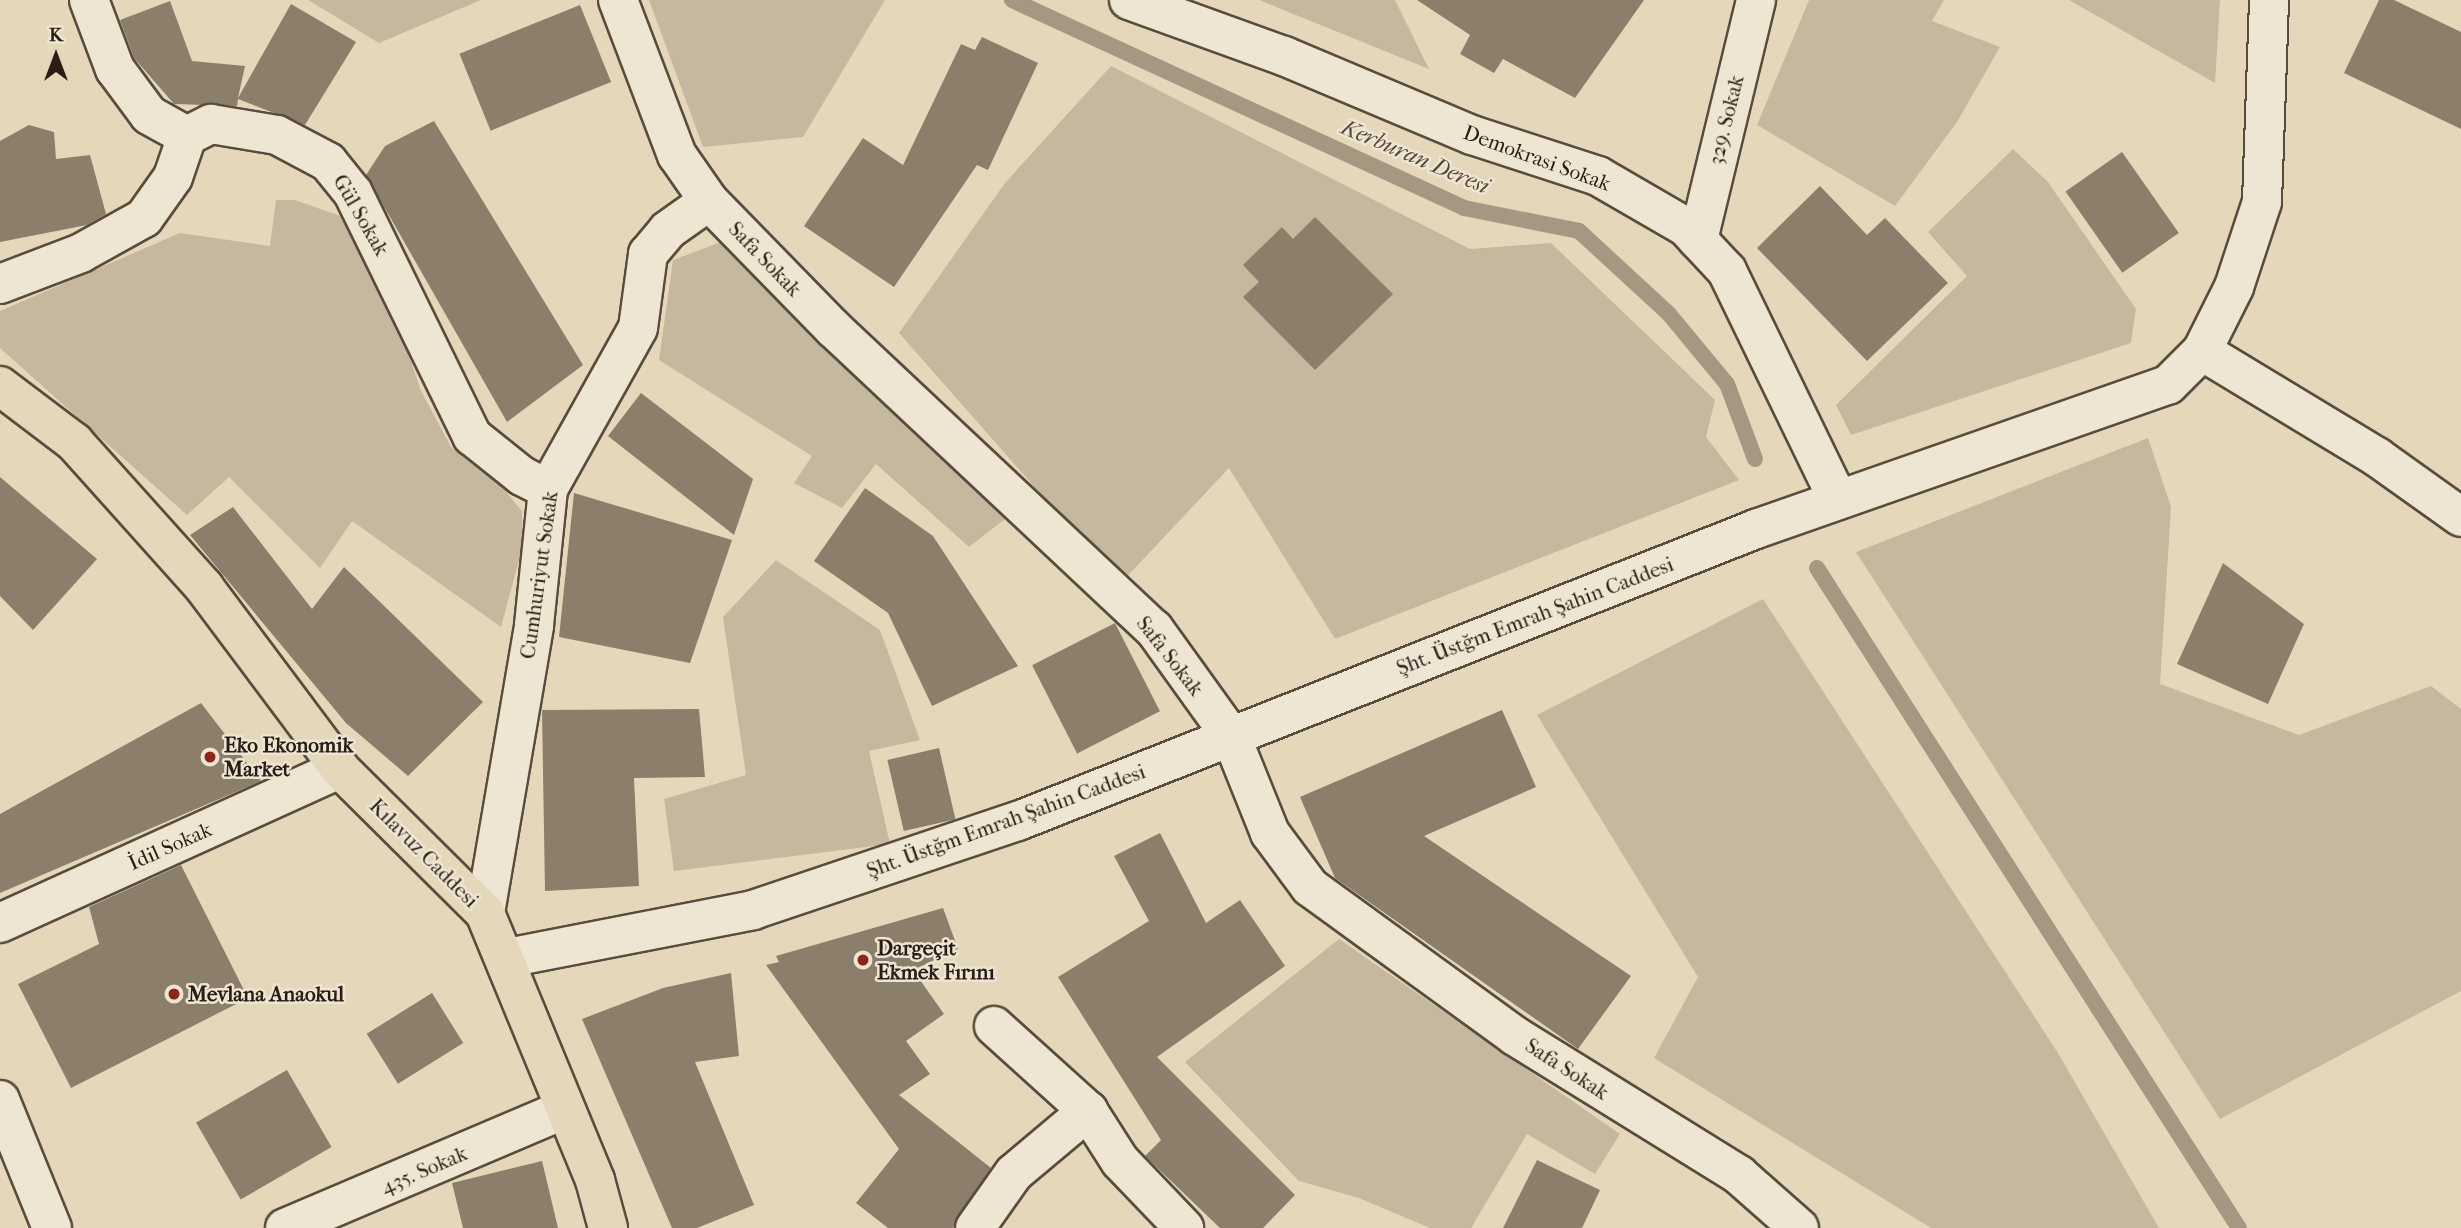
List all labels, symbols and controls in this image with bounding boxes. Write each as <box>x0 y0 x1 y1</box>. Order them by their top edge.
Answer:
north arrow <box>21 21 91 91</box>
text: K <box>49 24 63 46</box>
street label: 329. Sokak <box>1703 73 1749 167</box>
water label: Kerburan Deresi <box>1337 113 1493 201</box>
street label: Demokrasi Sokak <box>1460 120 1614 196</box>
street label: Gül Sokak <box>328 170 394 260</box>
street label: Safa Sokak <box>723 216 807 302</box>
street label: Cumhuriyut Sokak <box>515 489 563 661</box>
street label: Şht. Üstğm Emrah Şahin Caddesi <box>1393 551 1677 681</box>
street label: Safa Sokak <box>1131 611 1209 701</box>
place label: Eko Ekonomik Market <box>224 732 353 782</box>
marker: Eko Ekonomik Market <box>202 749 218 765</box>
street label: Şht. Üstğm Emrah Şahin Caddesi <box>863 759 1149 883</box>
street label: Kılavuz Caddesi <box>364 793 484 913</box>
street label: İdil Sokak <box>124 816 216 876</box>
place label: Dargeçit Ekmek Fırını <box>877 935 995 985</box>
marker: Dargeçit Ekmek Fırını <box>855 952 871 968</box>
place label: Mevlana Anaokul <box>188 981 344 1007</box>
marker: Mevlana Anaokul <box>166 986 182 1002</box>
street label: Safa Sokak <box>1521 1033 1613 1105</box>
street label: 435. Sokak <box>377 1141 471 1199</box>

